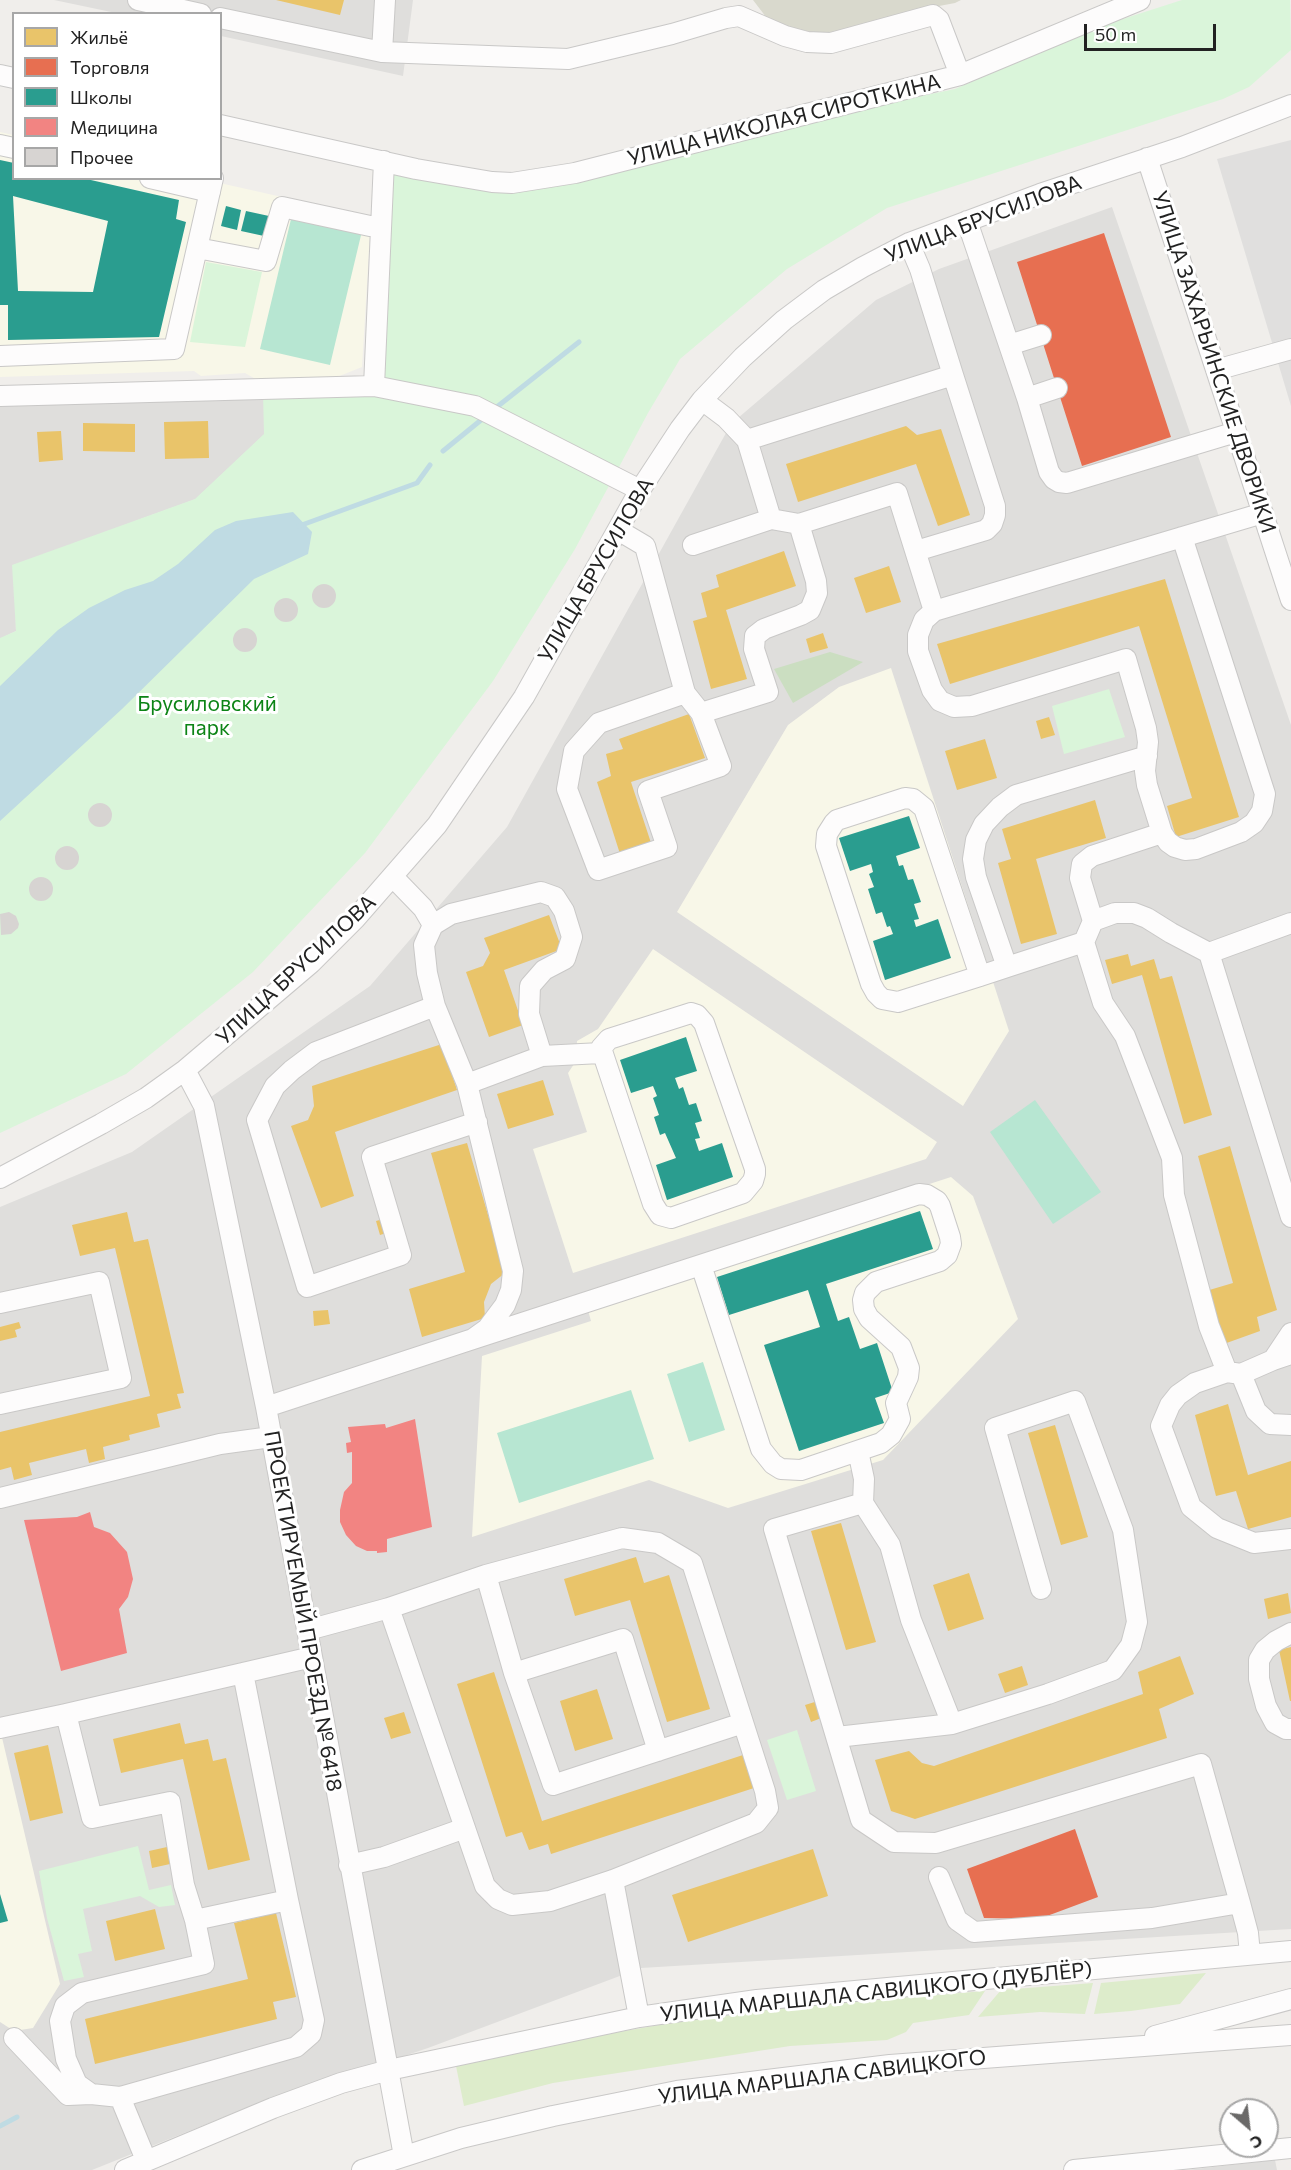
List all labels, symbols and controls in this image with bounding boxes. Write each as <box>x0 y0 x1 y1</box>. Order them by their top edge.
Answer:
legend <box>12 12 222 180</box>
scale bar <box>1087 12 1219 50</box>
text: 50 m <box>1095 23 1136 45</box>
text: Жильё <box>70 26 128 48</box>
text: Торговля <box>70 56 149 78</box>
street label: УЛИЦА НИКОЛАЯ СИРОТКИНА <box>625 69 943 171</box>
text: Школы <box>70 86 132 108</box>
text: Медицина <box>70 116 158 138</box>
text: Прочее <box>70 146 133 168</box>
street label: УЛИЦА БРУСИЛОВА <box>881 170 1085 268</box>
street label: УЛИЦА ЗАХАРЬИНСКИЕ ДВОРИКИ <box>1147 188 1281 536</box>
street label: УЛИЦА БРУСИЛОВА <box>533 473 659 667</box>
park label: Брусиловский парк <box>137 691 277 741</box>
street label: УЛИЦА БРУСИЛОВА <box>211 890 381 1050</box>
street label: ПРОЕКТИРУЕМЫЙ ПРОЕЗД № 6418 <box>259 1429 347 1793</box>
street label: УЛИЦА МАРШАЛА САВИЦКОГО (ДУБЛЁР) <box>659 1957 1093 2027</box>
street label: УЛИЦА МАРШАЛА САВИЦКОГО <box>657 2044 987 2110</box>
north arrow <box>1219 2098 1279 2158</box>
text: С <box>1247 2132 1266 2154</box>

